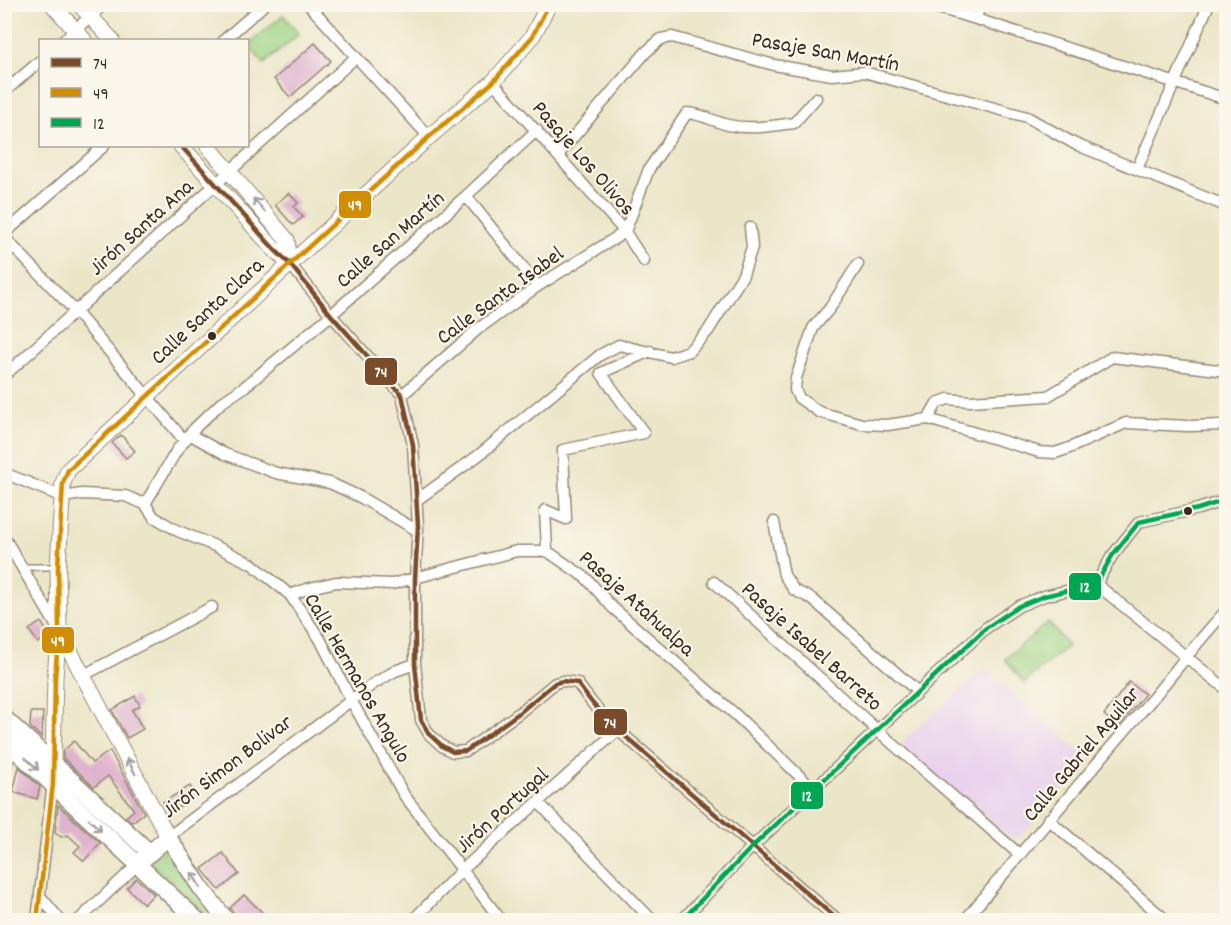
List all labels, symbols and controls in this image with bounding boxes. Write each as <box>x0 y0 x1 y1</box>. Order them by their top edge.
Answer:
street label: Pasaje San Martín <box>749 25 902 82</box>
legend <box>39 39 249 147</box>
text: 74 <box>93 53 107 78</box>
text: 49 <box>93 83 109 108</box>
street label: Pasaje Los Olivos <box>524 95 641 224</box>
text: 12 <box>93 113 105 138</box>
street label: Jirón Santa Ana <box>83 173 202 284</box>
street label: Calle San Martín <box>330 185 453 297</box>
line badge: 49 <box>338 190 372 219</box>
text: 49 <box>348 195 362 218</box>
one-way arrow <box>252 197 265 213</box>
street label: Calle Santa Isabel <box>431 240 571 354</box>
street label: Calle Santa Clara <box>145 251 272 373</box>
unlabelled marker <box>206 330 218 342</box>
line badge: 74 <box>364 357 398 386</box>
text: 74 <box>375 362 387 385</box>
unlabelled marker <box>1182 505 1194 517</box>
street label: Pasaje Atahualpa <box>571 544 701 666</box>
line badge: 12 <box>1068 572 1102 601</box>
street label: Pasaje Isabel Barreto <box>733 576 888 720</box>
text: 12 <box>1080 577 1090 600</box>
street label: Calle Hermanos Angulo <box>295 588 417 769</box>
line badge: 49 <box>41 626 75 654</box>
text: 49 <box>51 631 65 654</box>
street label: Calle Gabriel Aguilar <box>1017 680 1149 830</box>
street label: Jirón Simon Bolivar <box>156 708 300 827</box>
line badge: 74 <box>593 708 628 736</box>
text: 74 <box>604 713 616 736</box>
one-way arrow <box>24 757 39 771</box>
one-way arrow <box>125 758 137 776</box>
street label: Jirón Portugal <box>450 761 557 862</box>
line badge: 12 <box>790 781 824 810</box>
text: 12 <box>802 786 812 809</box>
one-way arrow <box>87 817 102 831</box>
one-way arrow <box>189 872 201 889</box>

